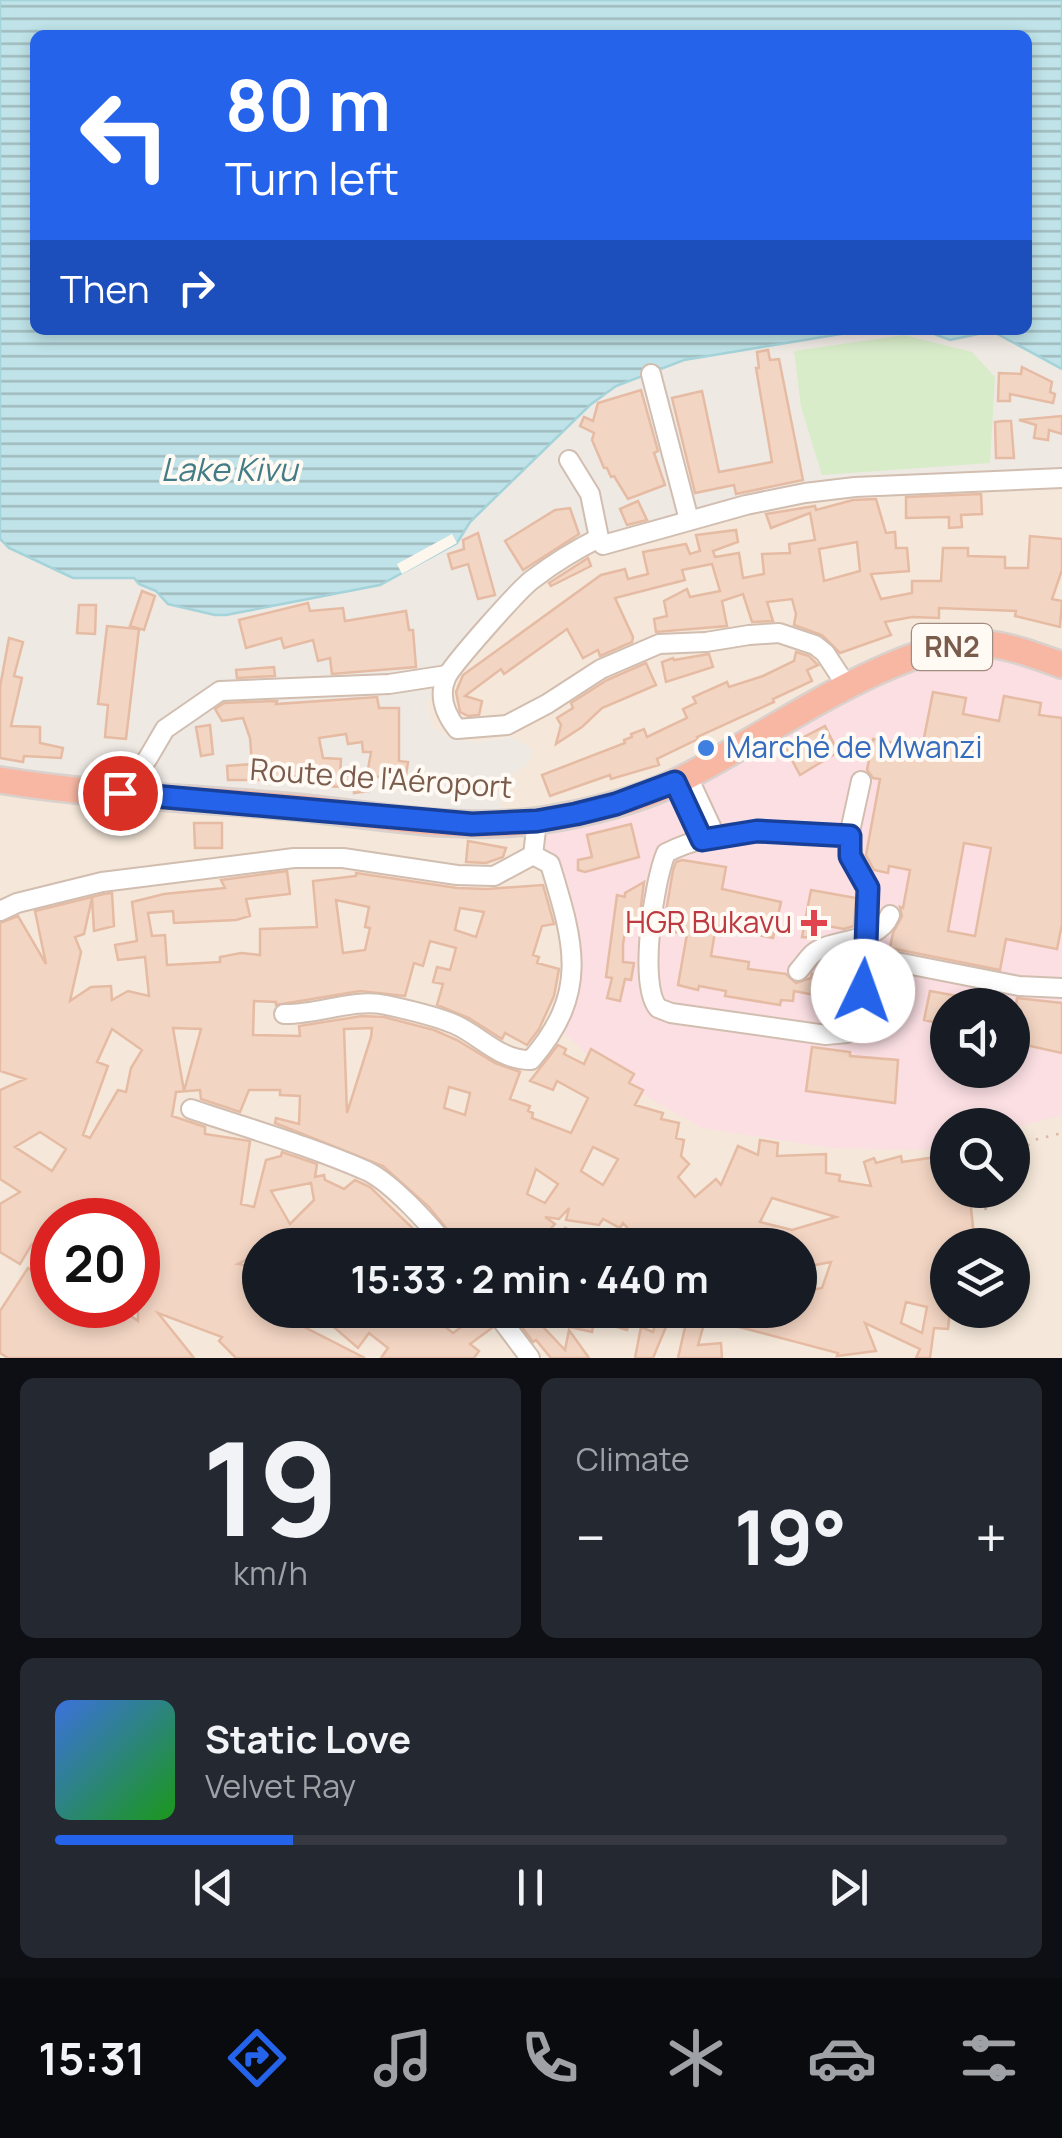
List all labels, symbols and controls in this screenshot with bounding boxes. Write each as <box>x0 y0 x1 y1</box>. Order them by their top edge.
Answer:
text: 80 m <box>225 56 391 152</box>
icon: left <box>60 70 190 200</box>
text: Turn left <box>225 147 399 209</box>
icon: right <box>169 260 224 315</box>
text: Then <box>60 262 149 314</box>
water label: Lake Kivu <box>161 447 300 491</box>
road number: RN2 <box>912 624 992 670</box>
place label: Marché de Mwanzi <box>726 726 982 767</box>
marker: Marché de Mwanzi <box>695 737 717 759</box>
street label: Route de l'Aéroport <box>249 748 514 807</box>
pin <box>78 751 163 836</box>
icon: arrive <box>93 766 148 821</box>
place label: HGR Bukavu <box>625 901 792 942</box>
marker: HGR Bukavu <box>801 910 827 936</box>
position arrow <box>811 939 915 1043</box>
map controls <box>930 988 1030 1328</box>
button: sound <box>930 988 1030 1088</box>
button: search <box>930 1108 1030 1208</box>
speed limit sign: 20 <box>30 1198 160 1328</box>
button: layers <box>930 1228 1030 1328</box>
text: 15:33 · 2 min · 440 m <box>350 1252 709 1304</box>
text: 19 <box>202 1397 339 1575</box>
text: Climate <box>576 1437 690 1481</box>
text: 19° <box>734 1485 847 1588</box>
text: − <box>576 1499 606 1575</box>
text: + <box>975 1499 1007 1575</box>
text: km/h <box>233 1551 308 1595</box>
text: Static Love <box>205 1712 411 1764</box>
text: Velvet Ray <box>205 1764 356 1808</box>
icon: previous <box>186 1860 241 1915</box>
icon: pause <box>503 1860 558 1915</box>
icon: next <box>821 1860 876 1915</box>
icon: directions <box>222 2023 292 2093</box>
icon: music <box>368 2023 438 2093</box>
icon: phone <box>515 2023 585 2093</box>
icon: climate <box>661 2023 731 2093</box>
icon: car <box>807 2023 877 2093</box>
icon: filters <box>954 2023 1024 2093</box>
text: 15:31 <box>38 2027 146 2089</box>

